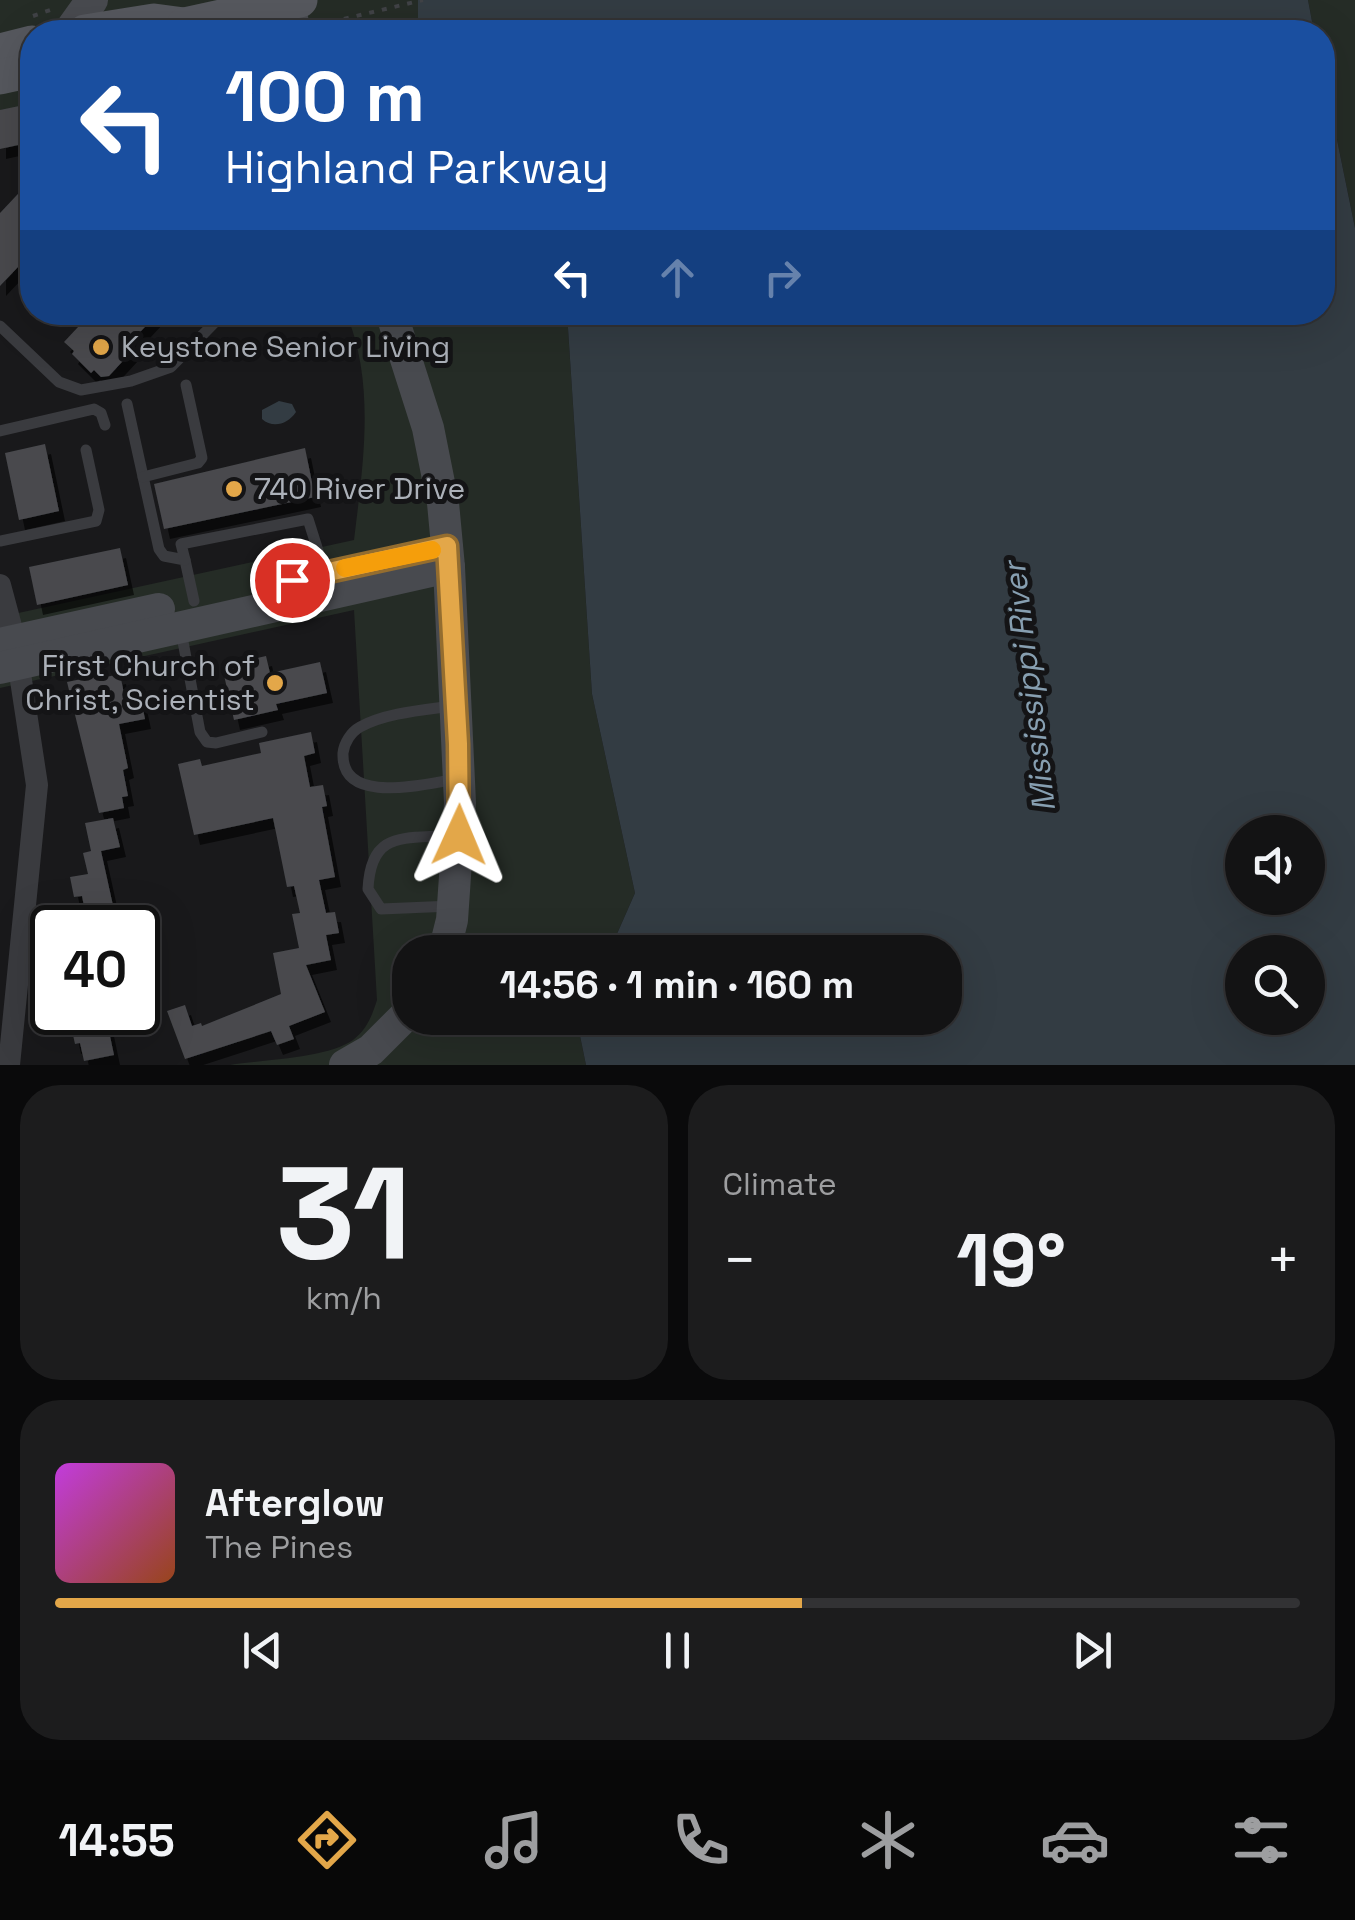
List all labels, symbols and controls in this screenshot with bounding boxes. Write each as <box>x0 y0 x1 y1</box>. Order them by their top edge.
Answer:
text: 100 m <box>225 52 425 141</box>
icon: left <box>60 60 190 190</box>
text: Highland Parkway <box>225 139 609 196</box>
icon: left <box>545 250 600 305</box>
icon: ahead <box>650 250 705 305</box>
icon: right <box>755 250 810 305</box>
place label: Keystone Senior Living <box>121 327 450 366</box>
marker: Keystone Senior Living <box>90 336 112 358</box>
place label: 740 River Drive <box>254 469 465 508</box>
marker: 740 River Drive <box>223 478 245 500</box>
pin <box>250 538 335 623</box>
icon: arrive <box>265 553 320 608</box>
water label: Mississippi River <box>993 557 1064 814</box>
place label: First Church of Christ, Scientist <box>25 646 255 719</box>
marker: First Church of Christ, Scientist <box>264 672 286 694</box>
position arrow <box>407 783 511 887</box>
map controls <box>1225 815 1325 1035</box>
button: sound <box>1225 815 1325 915</box>
speed limit sign: 40 <box>30 905 160 1035</box>
button: search <box>1225 935 1325 1035</box>
text: 14:56 · 1 min · 160 m <box>500 961 854 1009</box>
text: 31 <box>276 1130 411 1296</box>
text: Climate <box>723 1164 837 1204</box>
text: 19° <box>956 1212 1066 1308</box>
text: − <box>723 1225 757 1295</box>
text: + <box>1266 1225 1300 1295</box>
text: km/h <box>306 1278 382 1318</box>
text: Afterglow <box>205 1479 385 1527</box>
text: The Pines <box>205 1527 353 1567</box>
icon: previous <box>235 1623 290 1678</box>
icon: pause <box>650 1623 705 1678</box>
icon: next <box>1065 1623 1120 1678</box>
icon: directions <box>292 1805 362 1875</box>
icon: music <box>479 1805 549 1875</box>
icon: phone <box>666 1805 736 1875</box>
icon: climate <box>853 1805 923 1875</box>
icon: car <box>1040 1805 1110 1875</box>
icon: filters <box>1226 1805 1296 1875</box>
text: 14:55 <box>58 1812 175 1869</box>

